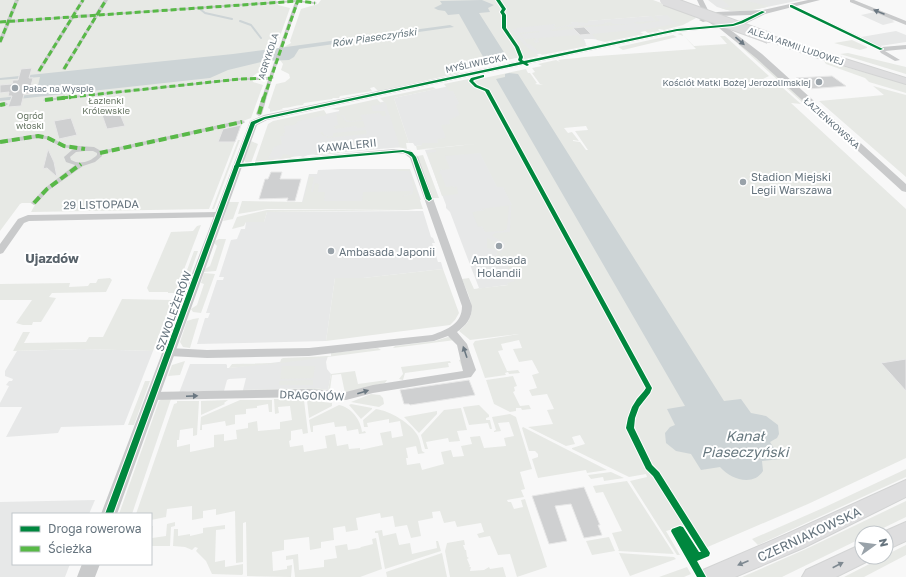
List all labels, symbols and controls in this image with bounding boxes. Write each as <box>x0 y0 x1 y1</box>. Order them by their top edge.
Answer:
one-way arrow <box>873 9 885 15</box>
street label: ALEJA ARMII LUDOWEJ <box>747 24 845 68</box>
water label: Rów Piaseczyński <box>331 25 418 50</box>
street label: AGRYKOLA <box>255 32 281 80</box>
one-way arrow <box>735 36 745 45</box>
street label: MYŚLIWIECKA <box>444 51 508 75</box>
place label: Kościół Matki Bożej Jerozolimskiej <box>663 77 811 88</box>
marker: Kościół Matki Bożej Jerozolimskiej <box>814 77 824 87</box>
marker: Pałac na Wyspie <box>10 83 20 93</box>
place label: Pałac na Wyspie <box>23 83 94 94</box>
park label: Łazienki Królewskie <box>82 95 130 116</box>
street label: ŁAZIENKOWSKA <box>802 95 862 151</box>
park label: Ogród włoski <box>16 110 44 131</box>
street label: KAWALERII <box>317 135 377 155</box>
place label: Stadion Miejski Legii Warszawa <box>751 170 832 196</box>
marker: Stadion Miejski Legii Warszawa <box>738 177 748 187</box>
street label: 29 LISTOPADA <box>63 197 140 211</box>
marker: Ambasada Holandii <box>494 241 504 251</box>
place label: Ambasada Japonii <box>339 245 435 258</box>
marker: Ambasada Japonii <box>326 246 336 256</box>
district label: Ujazdów <box>25 250 79 266</box>
place label: Ambasada Holandii <box>471 253 527 279</box>
street label: SZWOLEŻERÓW <box>152 269 194 353</box>
one-way arrow <box>462 346 468 358</box>
street label: DRAGONÓW <box>279 387 345 403</box>
one-way arrow <box>357 389 369 395</box>
one-way arrow <box>186 392 198 399</box>
water label: Kanał Piaseczyński <box>702 427 791 460</box>
street label: CZERNIAKOWSKA <box>755 503 864 565</box>
legend <box>12 513 152 565</box>
text: Droga rowerowa <box>48 521 141 536</box>
north arrow <box>854 525 894 565</box>
text: N <box>877 537 892 548</box>
text: Ścieżka <box>48 541 92 556</box>
one-way arrow <box>737 561 749 567</box>
one-way arrow <box>832 562 844 568</box>

